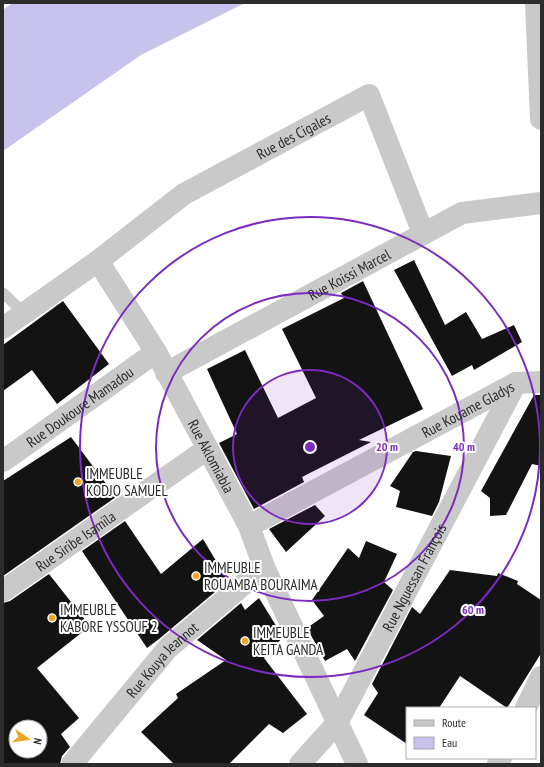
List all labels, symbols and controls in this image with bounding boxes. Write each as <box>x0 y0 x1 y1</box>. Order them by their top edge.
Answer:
street label: Rue des Cigales <box>253 108 334 163</box>
street label: Rue Koissi Marcel <box>305 244 394 304</box>
street label: Rue Doukoure Mamadou <box>22 362 137 451</box>
street label: Rue Kouame Gladys <box>418 376 517 441</box>
street label: Rue Aklomiabla <box>184 416 239 496</box>
text: 20 m <box>376 439 398 454</box>
text: 40 m <box>453 439 475 454</box>
centre of rings <box>303 440 317 454</box>
place label: IMMEUBLE KODJO SAMUEL <box>86 464 168 500</box>
marker: IMMEUBLE KODJO SAMUEL <box>73 477 83 487</box>
street label: Rue Siribe Isamïla <box>32 506 119 575</box>
street label: Rue Nguessan François <box>378 520 450 634</box>
place label: IMMEUBLE ROUAMBA BOURAIMA <box>204 558 318 594</box>
marker: IMMEUBLE ROUAMBA BOURAIMA <box>191 571 201 581</box>
place label: IMMEUBLE KABORE YSSOUF 2 <box>60 600 158 636</box>
text: 60 m <box>462 602 484 617</box>
marker: IMMEUBLE KABORE YSSOUF 2 <box>47 613 57 623</box>
street label: Rue Kouya Jeannot <box>122 617 202 701</box>
place label: IMMEUBLE KEITA GANDA <box>253 623 324 659</box>
marker: IMMEUBLE KEITA GANDA <box>240 636 250 646</box>
legend <box>406 707 536 759</box>
text: Route <box>442 715 466 730</box>
north arrow <box>8 719 48 759</box>
text: Eau <box>442 735 457 750</box>
text: N <box>30 737 45 746</box>

